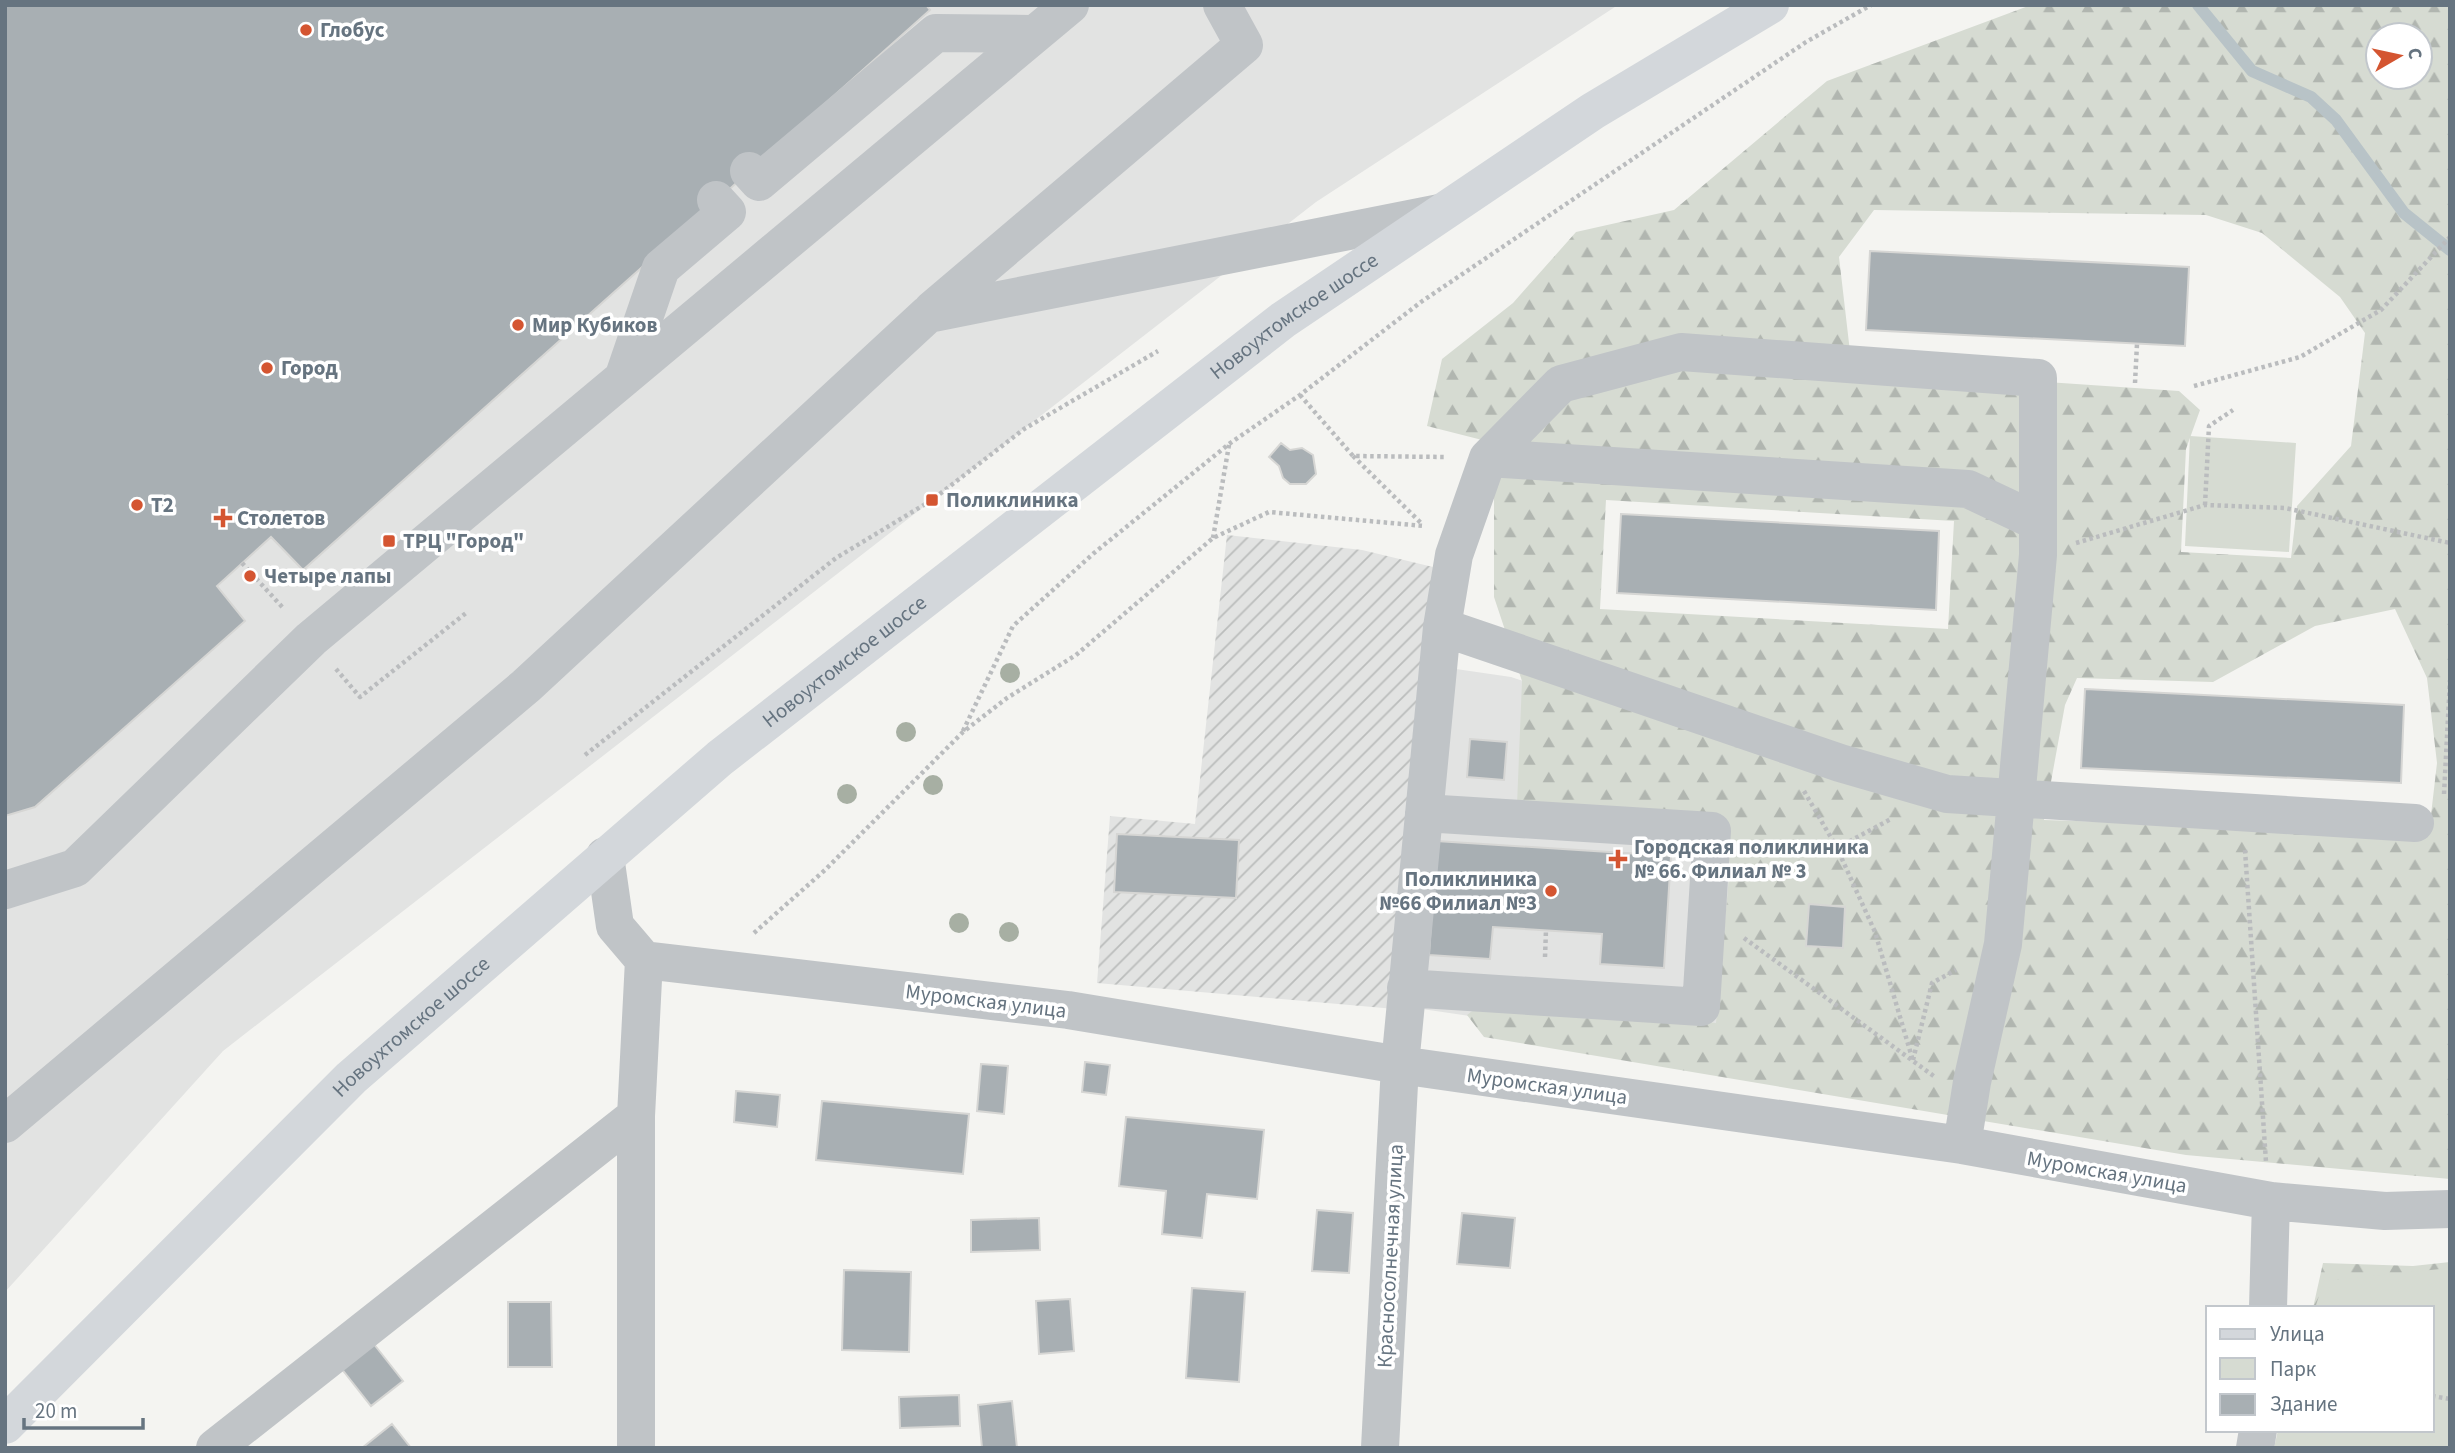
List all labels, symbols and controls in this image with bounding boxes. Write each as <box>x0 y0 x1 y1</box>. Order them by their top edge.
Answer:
place label: Глобус <box>320 15 385 45</box>
north arrow <box>2364 21 2434 91</box>
marker: Глобус <box>298 22 314 38</box>
text: С <box>2400 46 2429 61</box>
street label: Новоухтомское шоссе <box>1203 245 1384 387</box>
place label: Мир Кубиков <box>532 310 657 340</box>
marker: Мир Кубиков <box>510 317 526 333</box>
place label: Город <box>281 353 338 383</box>
marker: Город <box>259 360 275 376</box>
place label: Поликлиника <box>946 485 1078 515</box>
place label: T2 <box>151 490 174 520</box>
marker: Поликлиника <box>924 492 940 508</box>
marker: T2 <box>129 497 145 513</box>
place label: Столетов <box>237 503 325 533</box>
marker: Столетов <box>215 510 231 526</box>
place label: ТРЦ "Город" <box>403 526 524 556</box>
marker: ТРЦ "Город" <box>381 533 397 549</box>
place label: Четыре лапы <box>264 561 392 591</box>
marker: Четыре лапы <box>242 568 258 584</box>
street label: Новоухтомское шоссе <box>756 588 933 735</box>
place label: Городская поликлиника № 66. Филиал № 3 <box>1634 832 1869 886</box>
marker: Городская поликлиника № 66. Филиал № 3 <box>1608 849 1628 869</box>
place label: Поликлиника №66 Филиал №3 <box>1379 864 1537 918</box>
marker: Поликлиника №66 Филиал №3 <box>1543 883 1559 899</box>
street label: Новоухтомское шоссе <box>325 949 496 1104</box>
street label: Муромская улица <box>904 976 1068 1026</box>
street label: Муромская улица <box>1465 1060 1629 1112</box>
street label: Красносолнечная улица <box>1369 1143 1411 1369</box>
street label: Муромская улица <box>2025 1143 2189 1201</box>
legend <box>2206 1306 2434 1432</box>
text: Улица <box>2270 1319 2325 1349</box>
text: Парк <box>2270 1354 2317 1384</box>
scale bar <box>24 1386 144 1430</box>
text: Здание <box>2270 1389 2338 1419</box>
text: 20 m <box>35 1396 77 1426</box>

